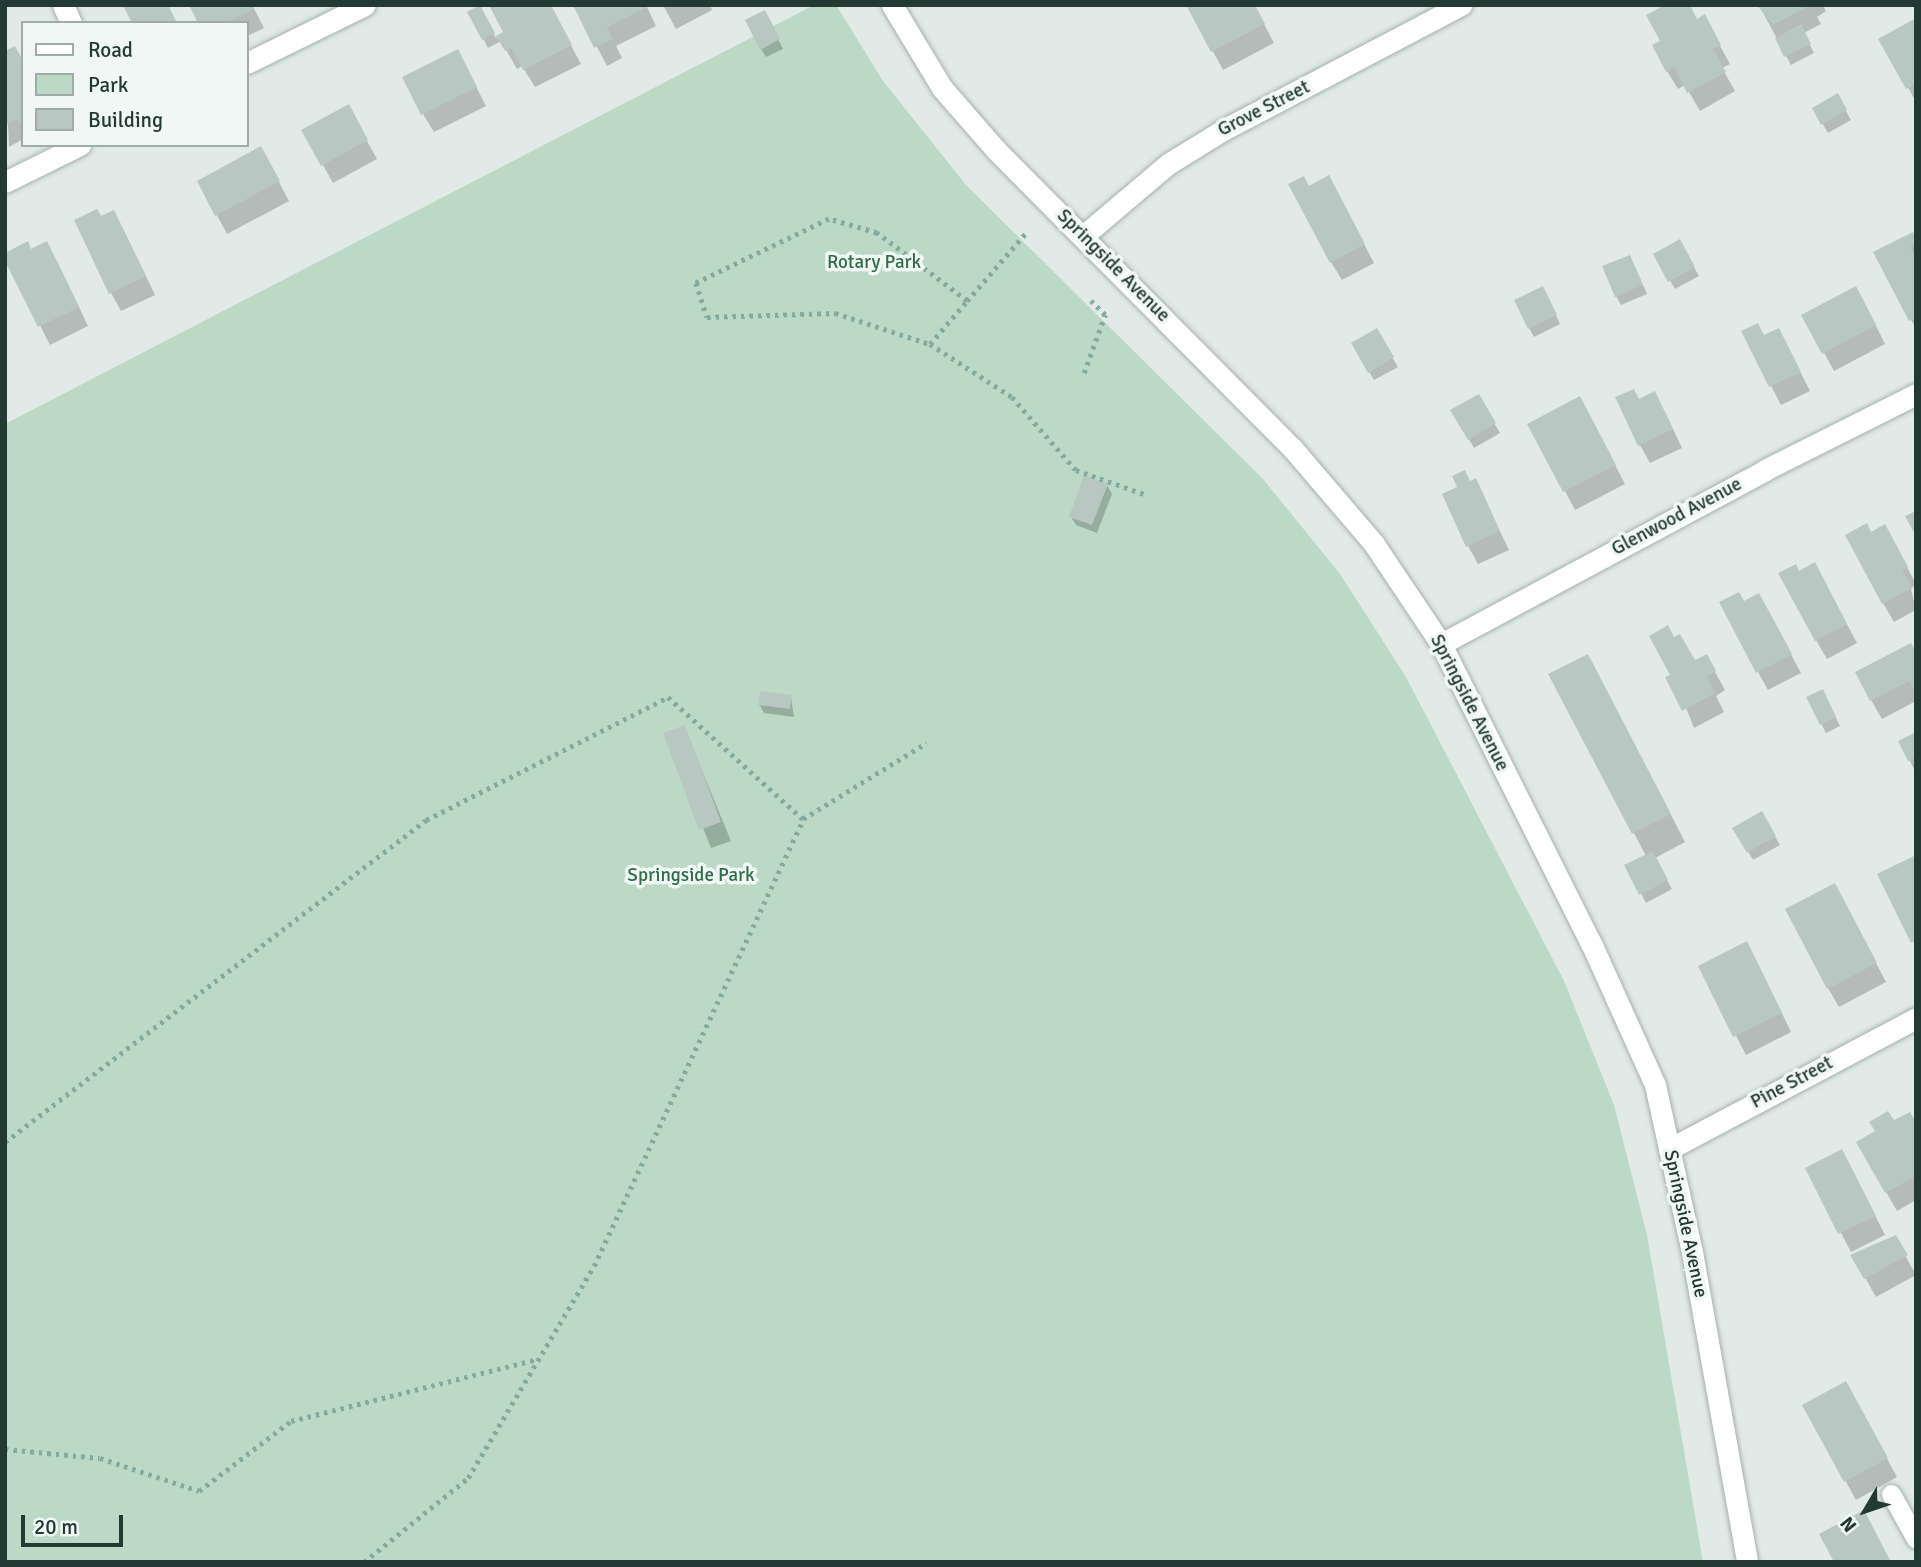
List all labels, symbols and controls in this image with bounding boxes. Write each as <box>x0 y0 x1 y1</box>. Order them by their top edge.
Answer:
legend <box>21 21 248 147</box>
text: Road <box>88 37 133 63</box>
text: Park <box>88 72 128 98</box>
street label: Grove Street <box>1214 76 1314 142</box>
text: Building <box>88 107 163 133</box>
street label: Springside Avenue <box>1052 205 1174 327</box>
park label: Rotary Park <box>827 252 921 274</box>
street label: Glenwood Avenue <box>1608 473 1746 561</box>
street label: Springside Avenue <box>1425 631 1513 775</box>
park label: Springside Park <box>627 865 755 887</box>
street label: Pine Street <box>1747 1052 1837 1114</box>
street label: Springside Avenue <box>1658 1148 1712 1300</box>
north arrow <box>1830 1476 1900 1546</box>
scale bar <box>24 1500 126 1544</box>
text: N <box>1835 1512 1862 1537</box>
text: 20 m <box>34 1514 78 1540</box>

